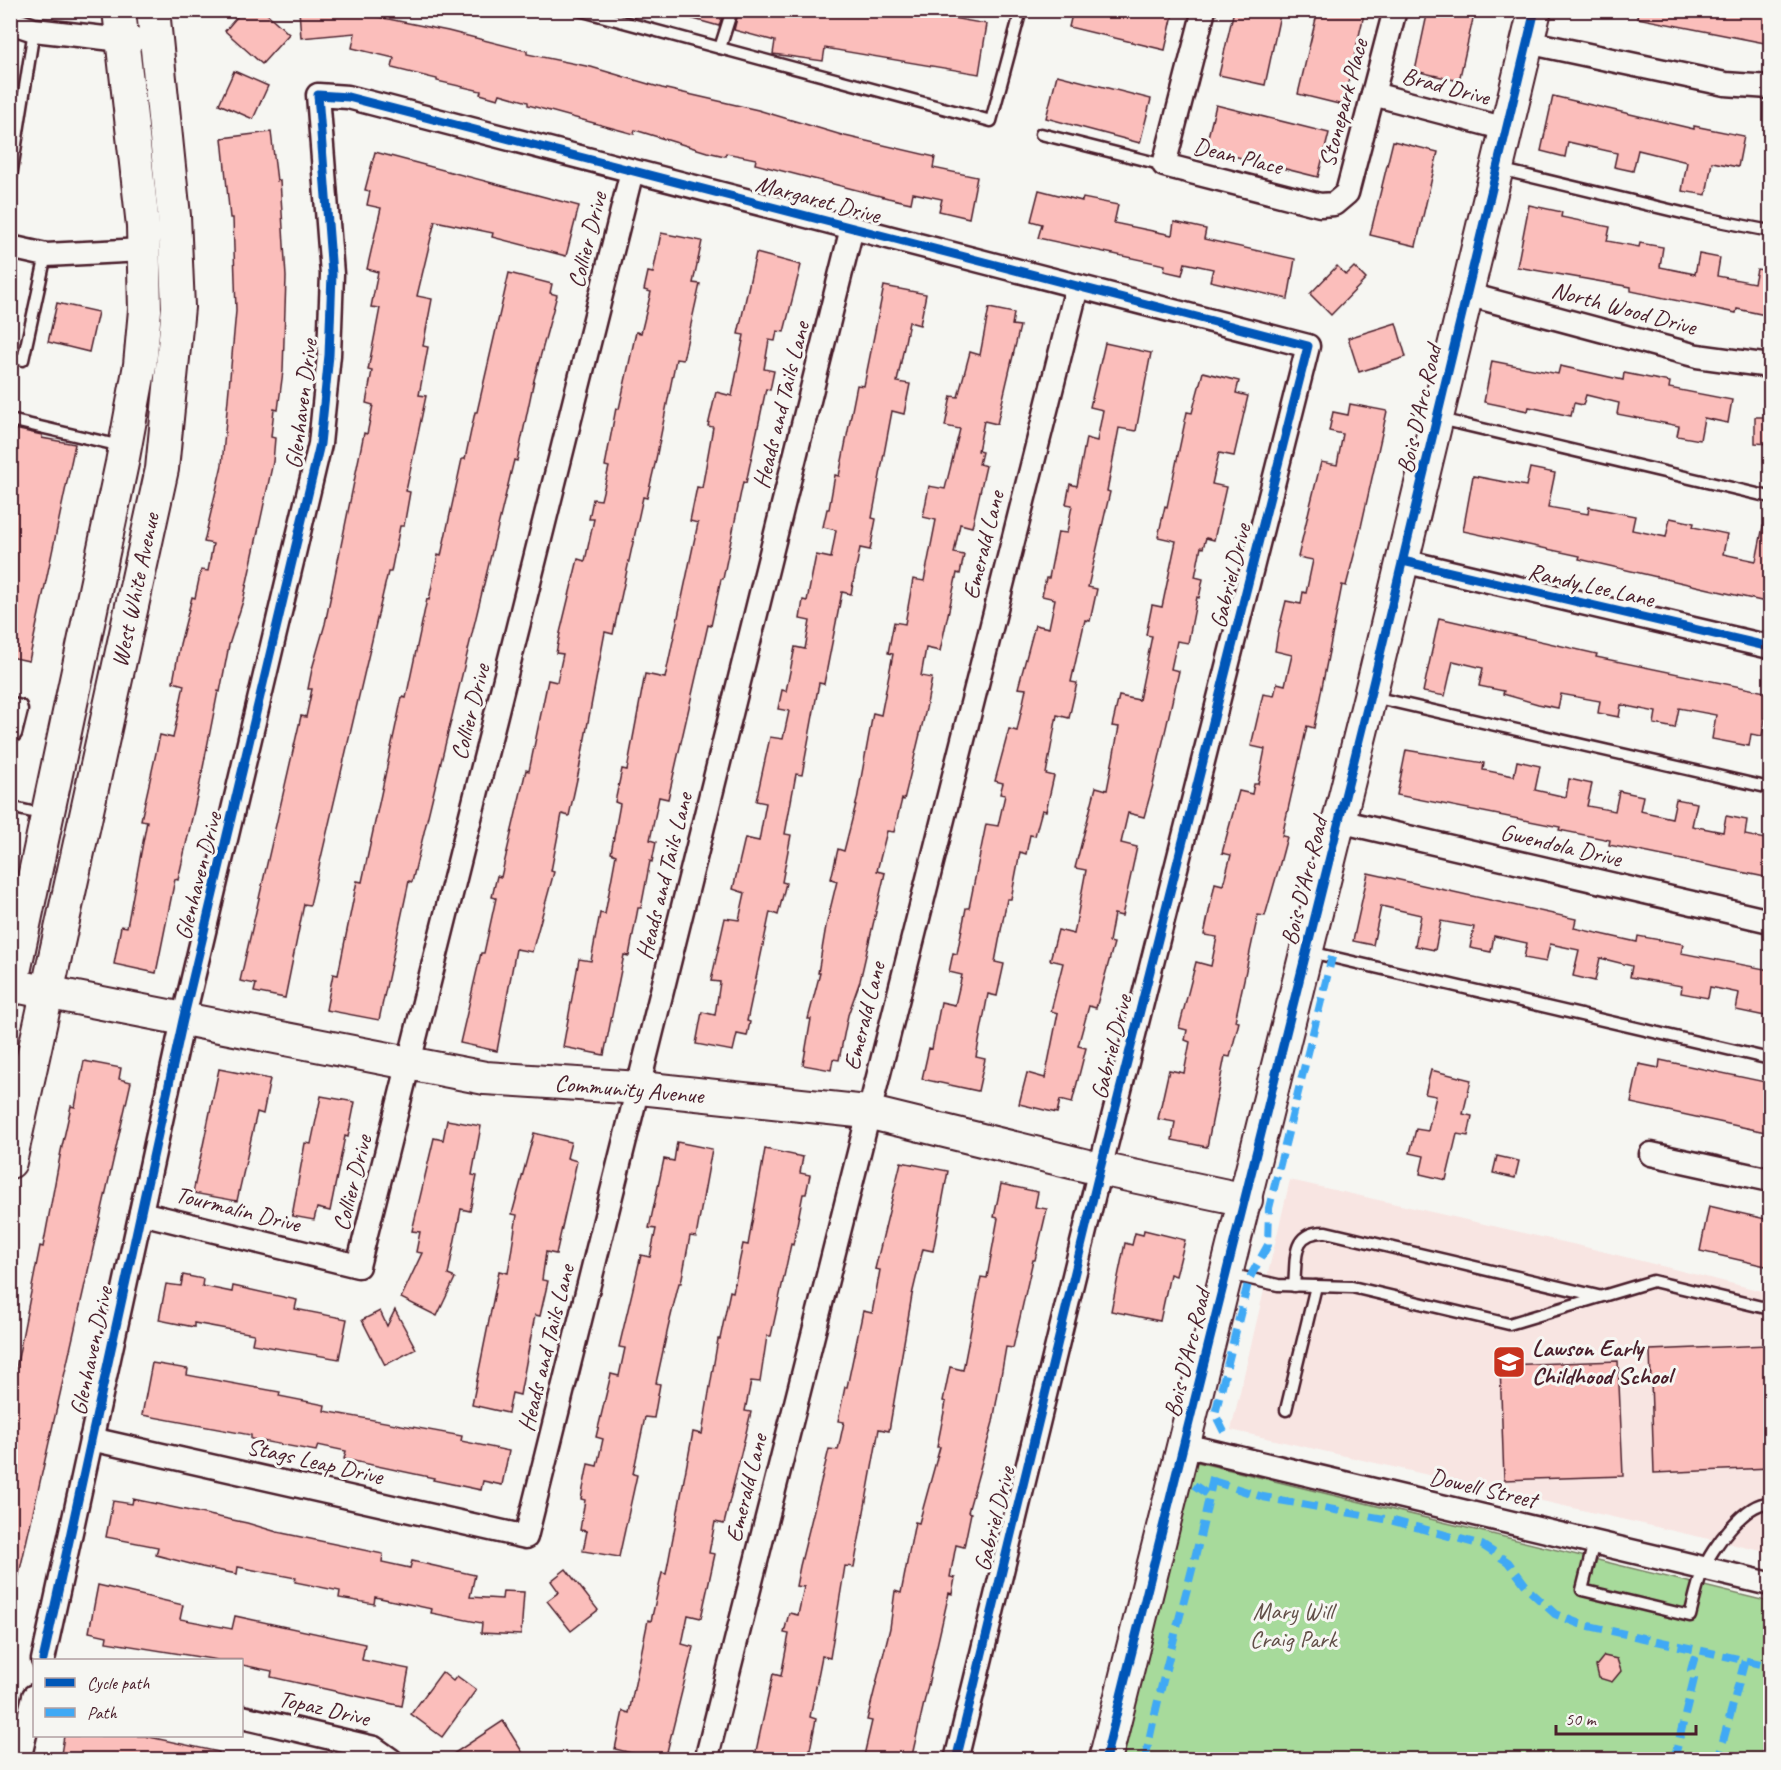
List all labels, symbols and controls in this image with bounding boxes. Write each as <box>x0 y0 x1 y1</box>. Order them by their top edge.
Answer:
street label: Stonepark Place <box>1312 34 1375 170</box>
street label: Brad Drive <box>1399 60 1495 113</box>
street label: Dean Place <box>1191 131 1287 182</box>
street label: Margaret Drive <box>753 168 886 231</box>
street label: Collier Drive <box>561 187 614 291</box>
street label: North Wood Drive <box>1548 274 1702 342</box>
street label: Heads and Tails Lane <box>746 316 817 491</box>
street label: Glenhaven Drive <box>278 335 324 471</box>
street label: Bois D'Arc Road <box>1390 338 1449 476</box>
street label: Emerald Lane <box>955 486 1011 602</box>
street label: West White Avenue <box>104 508 166 670</box>
street label: Gabriel Drive <box>1203 519 1258 631</box>
street label: Randy Lee Lane <box>1525 556 1659 615</box>
street label: Collier Drive <box>444 659 497 763</box>
street label: Heads and Tails Lane <box>629 787 700 962</box>
street label: Glenhaven Drive <box>168 807 229 943</box>
street label: Bois D'Arc Road <box>1274 810 1335 948</box>
street label: Gwendola Drive <box>1498 817 1626 874</box>
street label: Emerald Lane <box>836 957 892 1073</box>
street label: Gabriel Drive <box>1084 990 1139 1102</box>
street label: Community Avenue <box>553 1068 707 1111</box>
street label: Collier Drive <box>326 1130 379 1234</box>
street label: Tourmalin Drive <box>173 1179 305 1239</box>
street label: Heads and Tails Lane <box>511 1259 582 1434</box>
street label: Glenhaven Drive <box>63 1282 120 1418</box>
street label: Bois D'Arc Road <box>1157 1282 1218 1420</box>
place label: Lawson Early Childhood School <box>1532 1333 1676 1391</box>
school or university icon: Lawson Early Childhood School <box>1491 1344 1527 1380</box>
street label: Emerald Lane <box>718 1429 774 1545</box>
street label: Stags Leap Drive <box>244 1431 388 1492</box>
street label: Dowell Street <box>1427 1461 1542 1516</box>
street label: Gabriel Drive <box>967 1462 1022 1574</box>
park label: Mary Will Craig Park <box>1250 1596 1338 1654</box>
legend <box>33 1659 243 1737</box>
text: Cycle path <box>87 1672 150 1694</box>
street label: Topaz Drive <box>276 1683 374 1733</box>
scale bar <box>1556 1698 1696 1736</box>
text: Path <box>87 1702 117 1724</box>
text: 50 m <box>1565 1708 1598 1730</box>

